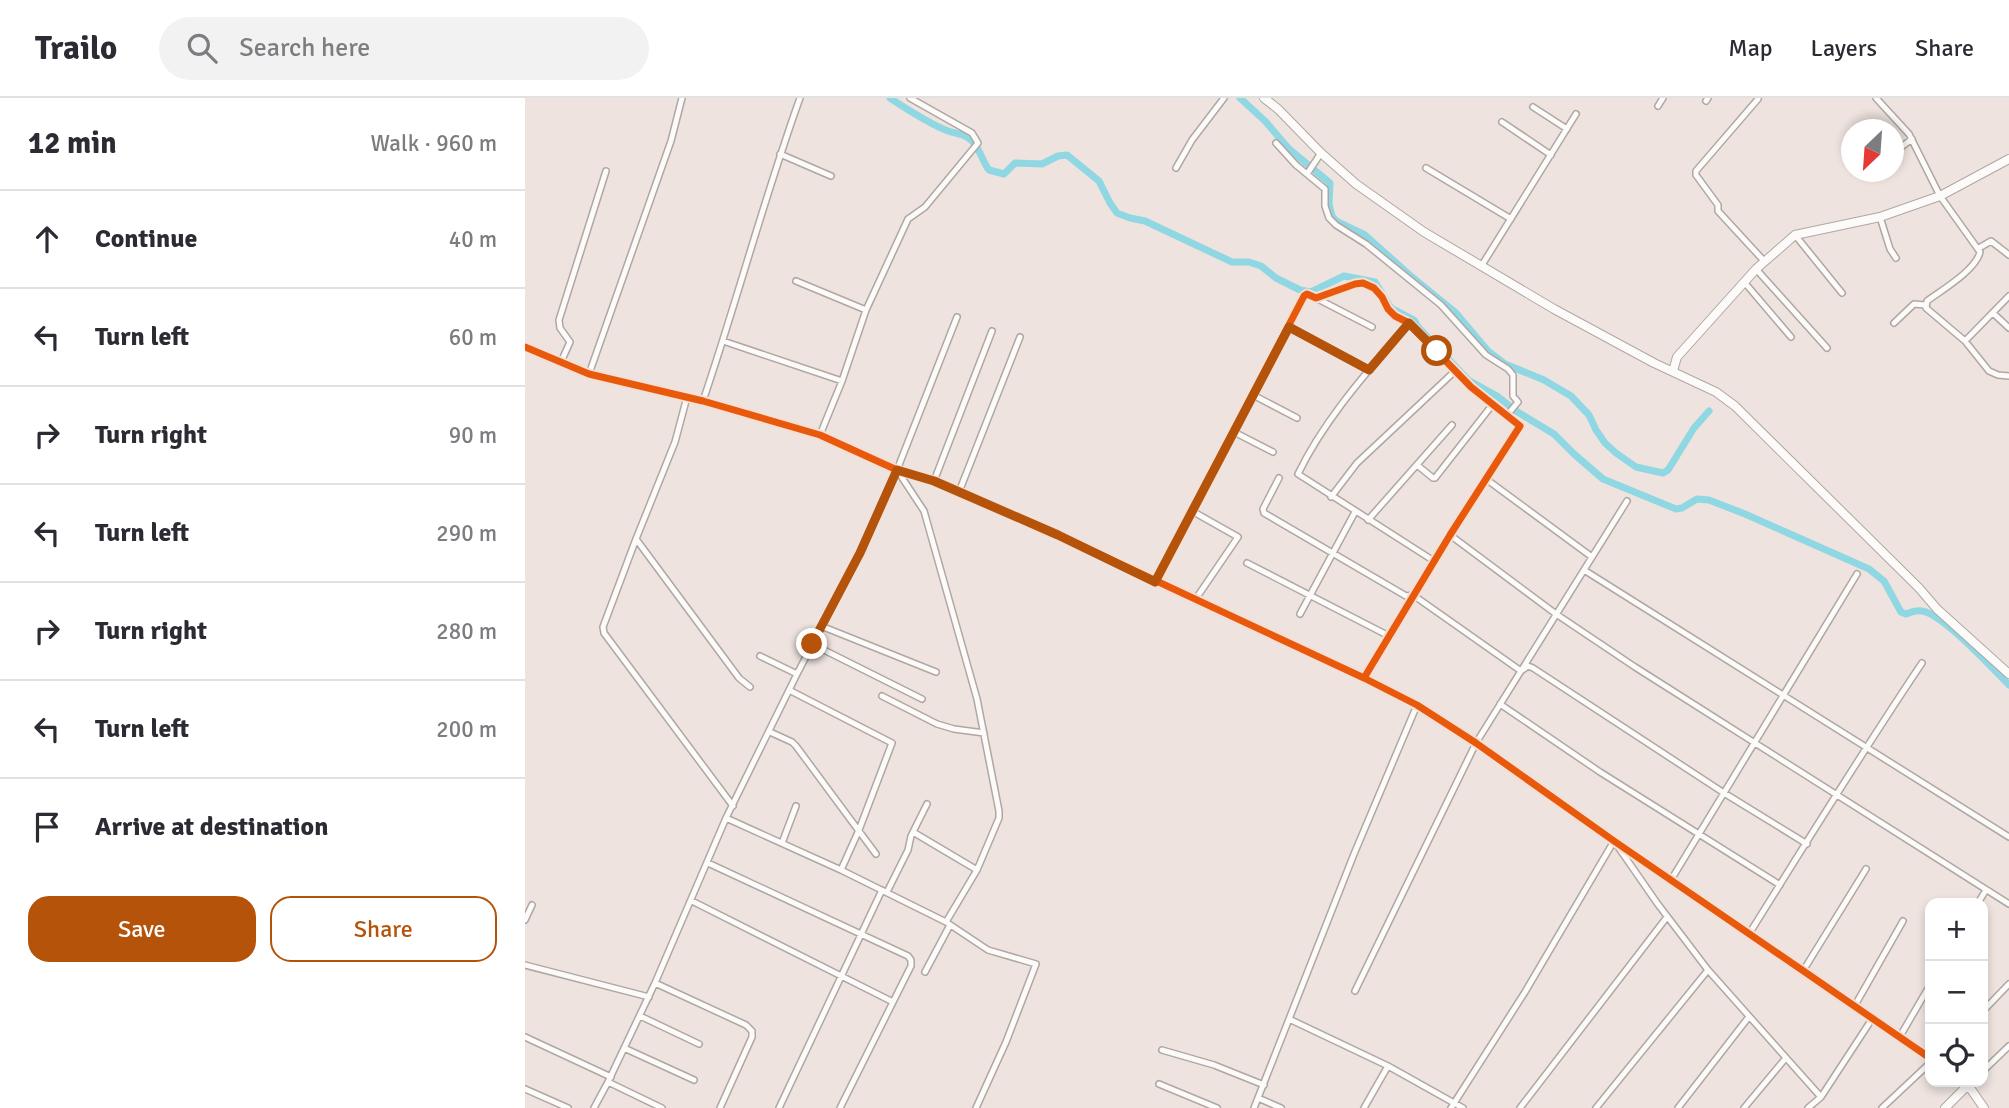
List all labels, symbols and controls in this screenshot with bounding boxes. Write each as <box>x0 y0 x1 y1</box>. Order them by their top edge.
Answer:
search box <box>159 17 649 80</box>
text: Trailo <box>35 28 117 69</box>
icon: search <box>183 29 221 67</box>
text: Search here <box>239 32 370 64</box>
text: Map <box>1728 33 1773 63</box>
text: Layers <box>1811 33 1877 63</box>
text: Share <box>1915 33 1974 63</box>
north arrow <box>1841 119 1904 182</box>
text: 12 min <box>28 125 117 162</box>
text: Walk · 960 m <box>371 129 497 158</box>
icon: ahead <box>28 220 66 258</box>
text: Continue <box>95 223 197 255</box>
text: 40 m <box>449 225 497 254</box>
icon: left <box>28 318 66 356</box>
text: Turn left <box>95 321 189 353</box>
text: 60 m <box>449 323 497 352</box>
route start <box>1421 335 1452 366</box>
icon: right <box>28 416 66 454</box>
text: Turn right <box>95 419 207 451</box>
text: 90 m <box>449 421 497 450</box>
icon: left <box>28 514 66 552</box>
text: Turn left <box>95 517 189 549</box>
text: 290 m <box>436 519 497 548</box>
icon: right <box>28 612 66 650</box>
text: Turn right <box>95 615 207 647</box>
text: 280 m <box>436 617 497 646</box>
route end <box>796 628 827 659</box>
icon: left <box>28 710 66 748</box>
text: Turn left <box>95 713 189 745</box>
text: 200 m <box>436 715 497 744</box>
icon: arrive <box>28 808 66 846</box>
text: Arrive at destination <box>95 811 328 843</box>
button: Save <box>28 896 256 962</box>
button: Share <box>270 896 497 962</box>
map controls <box>1925 898 1988 1087</box>
button: + <box>1925 898 1988 961</box>
button: − <box>1925 961 1988 1024</box>
button: locate <box>1925 1024 1988 1087</box>

